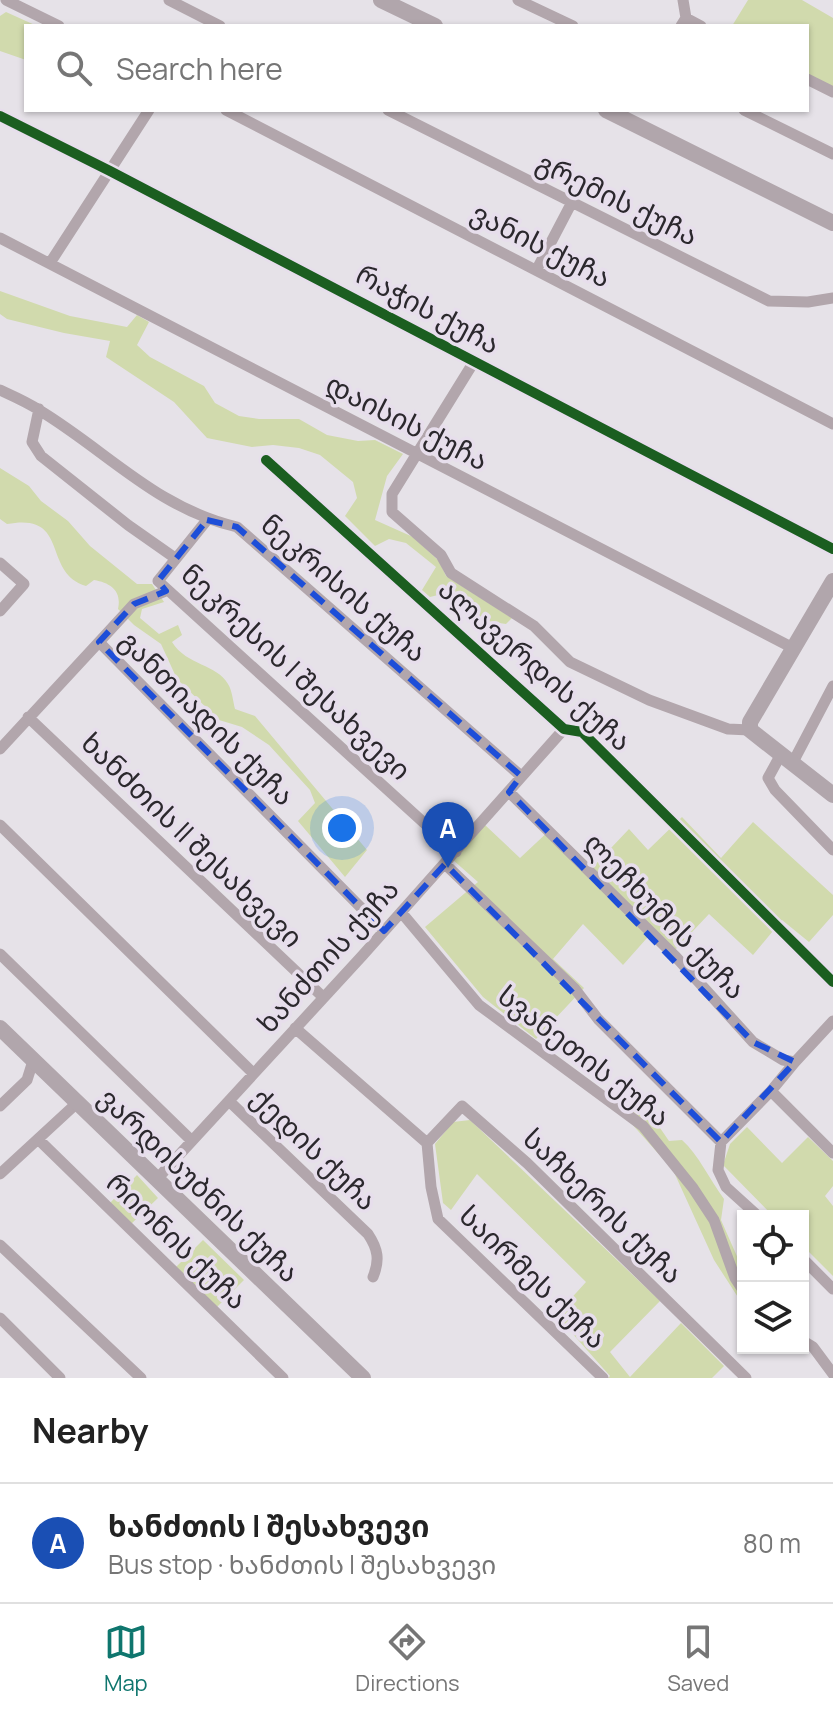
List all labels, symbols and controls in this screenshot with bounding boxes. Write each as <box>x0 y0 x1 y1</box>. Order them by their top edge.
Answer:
search box <box>24 24 809 112</box>
icon: search <box>52 46 96 90</box>
text: Search here <box>116 48 283 89</box>
street label: გრემის ქუჩა <box>530 143 705 254</box>
street label: ვანის ქუჩა <box>465 193 618 296</box>
street label: რაჭის ქუჩა <box>350 254 507 362</box>
street label: დაისის ქუჩა <box>320 364 495 478</box>
street label: ნეკრისის ქუჩა <box>254 505 436 670</box>
street label: ნეკრესის I შესახვევი <box>174 555 420 788</box>
street label: ალავერდის ქუჩა <box>431 570 640 759</box>
street label: განთიადის ქუჩა <box>112 621 304 813</box>
street label: ხანძთის II შესახვევი <box>74 723 312 955</box>
pin: A <box>422 802 474 868</box>
your location <box>322 808 362 848</box>
street label: ლეჩხუმის ქუჩა <box>576 824 755 1007</box>
street label: ხანძთის ქუჩა <box>248 870 407 1040</box>
street label: სვანეთის ქუჩა <box>490 976 679 1135</box>
street label: ვარდისუბნის ქუჩა <box>91 1078 308 1290</box>
street label: ქედის ქუჩა <box>243 1078 386 1218</box>
street label: საჩხერის ქუჩა <box>515 1119 692 1291</box>
street label: რიონის ქუჩა <box>99 1163 256 1317</box>
street label: საირმეს ქუჩა <box>452 1196 616 1356</box>
map controls <box>737 1210 809 1354</box>
button: locate <box>737 1210 809 1282</box>
button: layers <box>737 1282 809 1354</box>
text: Nearby <box>32 1407 148 1453</box>
text: ხანძთის I შესახვევი <box>108 1505 429 1546</box>
text: A <box>49 1525 67 1561</box>
text: 80 m <box>743 1525 801 1561</box>
text: Bus stop · ხანძთის I შესახვევი <box>108 1546 496 1582</box>
tab: Map <box>104 1620 148 1698</box>
tab: Directions <box>355 1620 460 1698</box>
tab: Saved <box>667 1620 729 1698</box>

